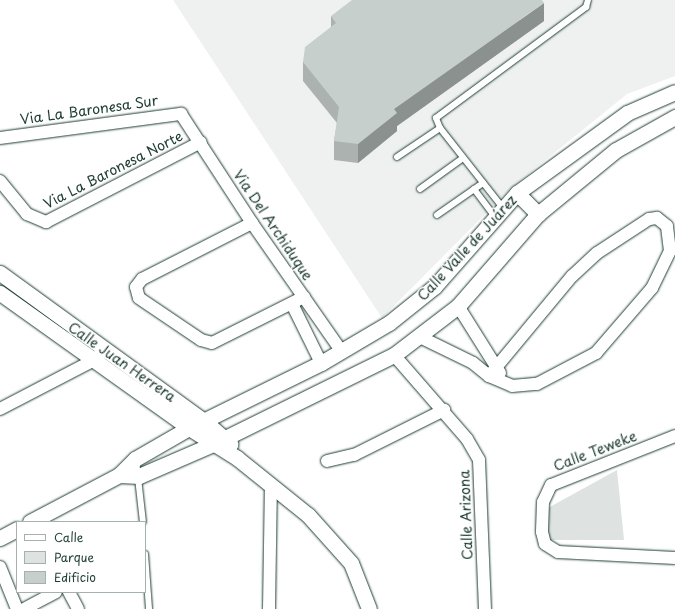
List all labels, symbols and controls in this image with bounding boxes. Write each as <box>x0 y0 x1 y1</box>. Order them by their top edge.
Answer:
street label: Via La Baronesa Sur <box>19 92 159 128</box>
street label: Via La Baronesa Norte <box>40 127 186 213</box>
street label: Via Del Archiduque <box>230 166 316 284</box>
street label: Calle Valle de Juárez <box>413 191 521 305</box>
street label: Calle Juan Herrera <box>64 318 180 406</box>
street label: Calle Teweke <box>551 427 639 475</box>
street label: Calle Arizona <box>456 469 476 561</box>
legend <box>16 521 146 593</box>
text: Calle <box>54 528 83 546</box>
text: Parque <box>54 548 94 566</box>
text: Edificio <box>54 568 96 586</box>

